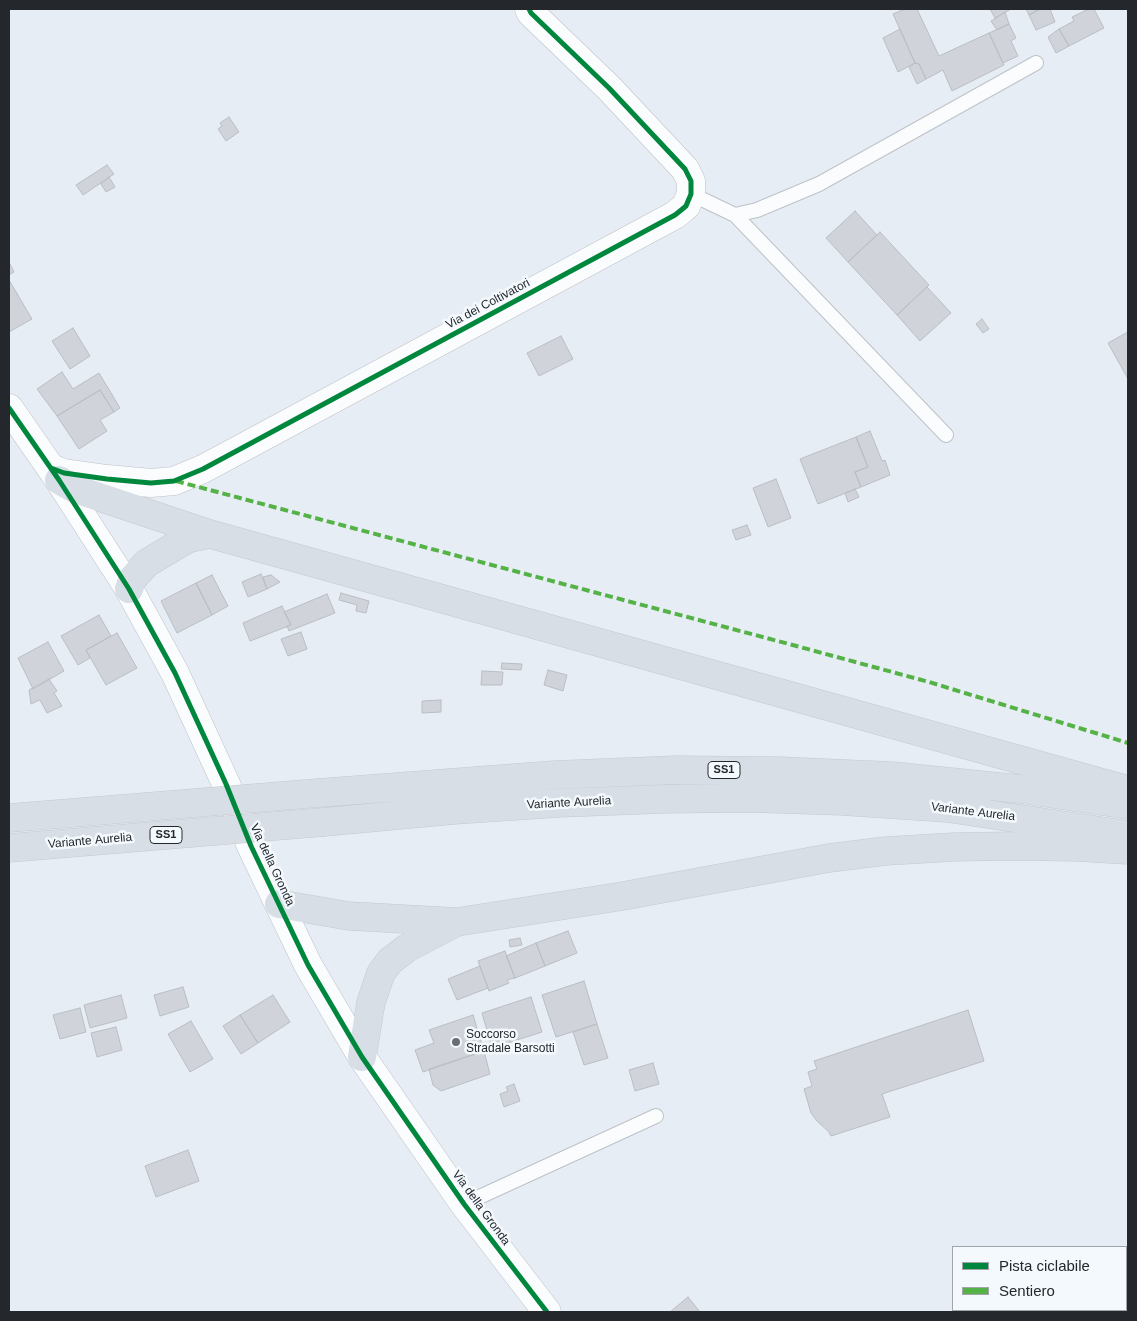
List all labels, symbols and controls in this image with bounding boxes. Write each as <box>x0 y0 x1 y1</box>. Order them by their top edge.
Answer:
street label: Via dei Coltivatori <box>443 276 533 332</box>
road number: SS1 <box>708 762 740 778</box>
street label: Variante Aurelia <box>526 794 612 812</box>
street label: Variante Aurelia <box>930 800 1016 824</box>
street label: Via della Gronda <box>247 822 297 908</box>
road number: SS1 <box>150 826 182 844</box>
street label: Variante Aurelia <box>47 830 133 852</box>
place label: Soccorso Stradale Barsotti <box>466 1028 555 1056</box>
marker: Soccorso Stradale Barsotti <box>450 1036 462 1048</box>
street label: Via della Gronda <box>449 1168 513 1248</box>
legend <box>952 1246 1127 1311</box>
text: Pista ciclabile <box>999 1257 1090 1274</box>
text: Sentiero <box>999 1282 1055 1299</box>

